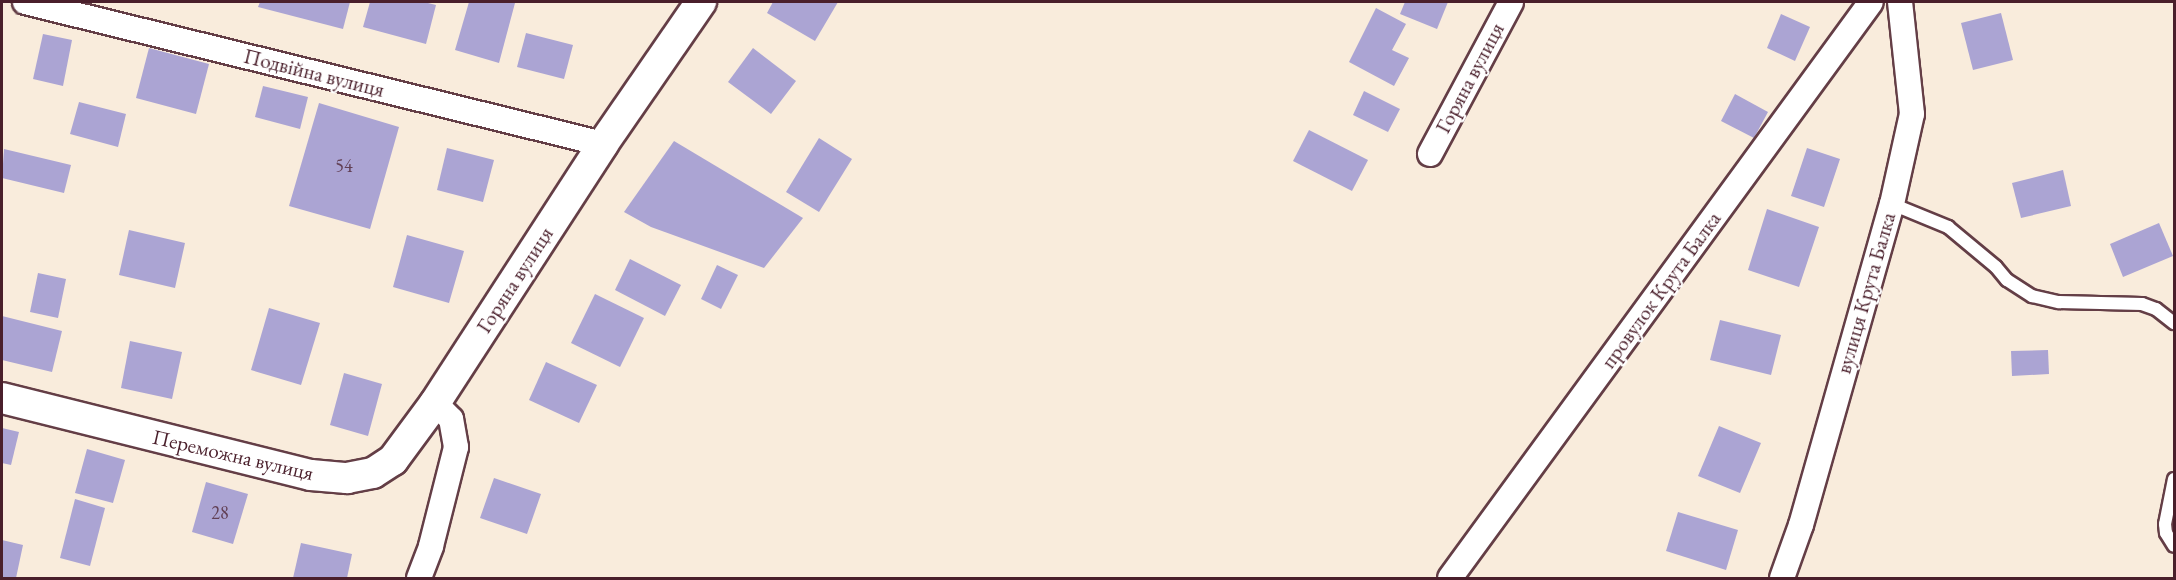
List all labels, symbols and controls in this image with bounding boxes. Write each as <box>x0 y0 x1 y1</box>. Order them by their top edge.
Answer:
street label: Горяна вулиця <box>1430 18 1510 138</box>
street label: Подвійна вулиця <box>241 43 387 103</box>
house number: 54 <box>335 155 353 177</box>
street label: провулок Крута Балка <box>1596 207 1726 373</box>
street label: вулиця Крута Балка <box>1831 210 1901 376</box>
street label: Горяна вулиця <box>471 222 559 338</box>
street label: Переможна вулиця <box>150 424 316 486</box>
house number: 28 <box>211 502 229 524</box>

